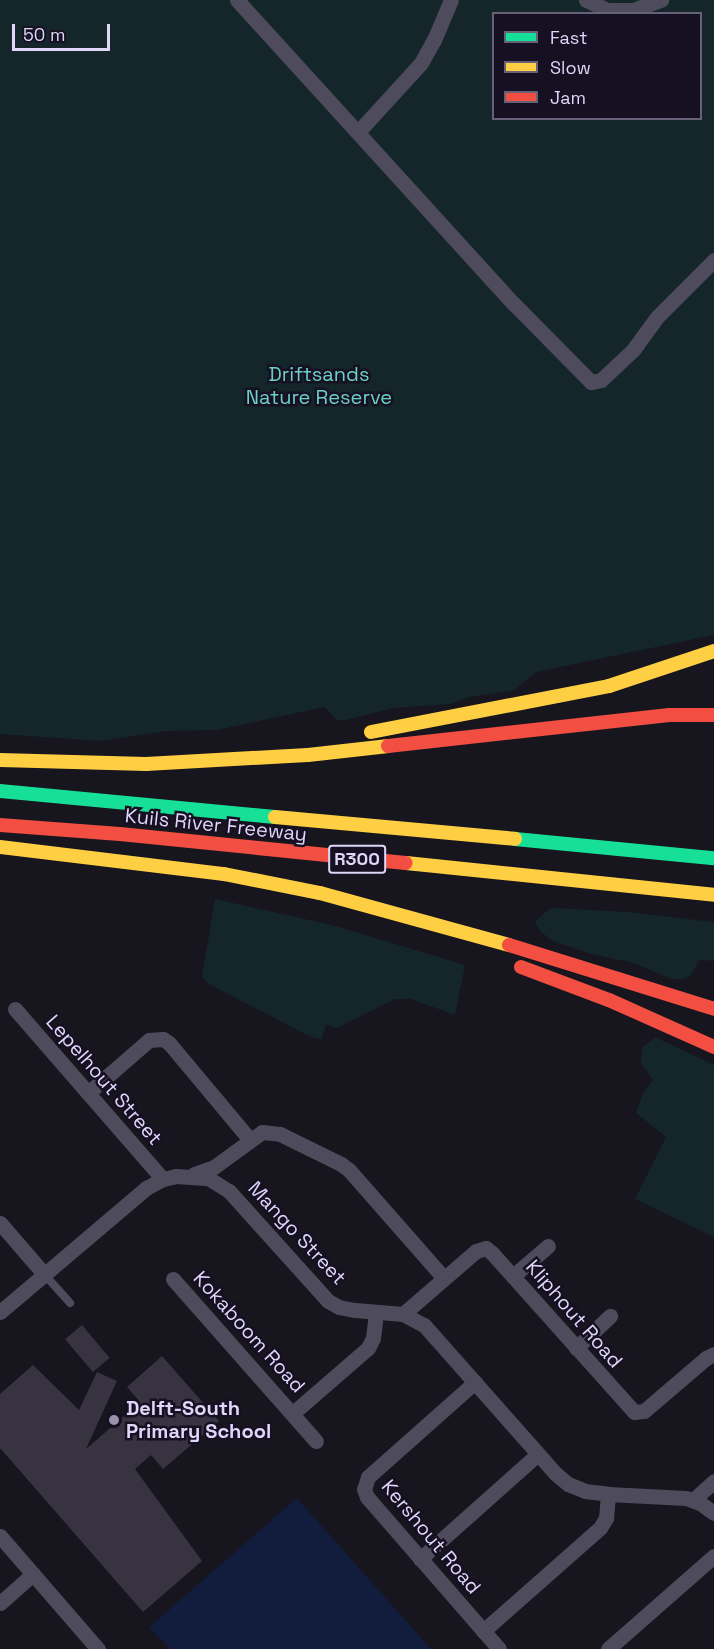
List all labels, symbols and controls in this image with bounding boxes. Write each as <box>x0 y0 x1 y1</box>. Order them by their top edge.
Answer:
scale bar <box>15 12 112 50</box>
legend <box>492 12 702 120</box>
text: 50 m <box>23 23 65 46</box>
text: Fast <box>550 26 587 49</box>
text: Slow <box>550 56 591 79</box>
text: Jam <box>550 86 586 109</box>
park label: Driftsands Nature Reserve <box>246 362 392 409</box>
street label: Kuils River Freeway <box>124 804 308 846</box>
road number: R300 <box>327 844 387 874</box>
street label: Lepelhout Street <box>41 1010 167 1150</box>
street label: Mango Street <box>243 1176 351 1290</box>
street label: Kliphout Road <box>521 1255 627 1373</box>
street label: Kokaboom Road <box>188 1266 310 1398</box>
place label: Delft-South Primary School <box>126 1396 271 1443</box>
marker: Delft-South Primary School <box>107 1413 121 1427</box>
street label: Kershout Road <box>376 1475 486 1599</box>

